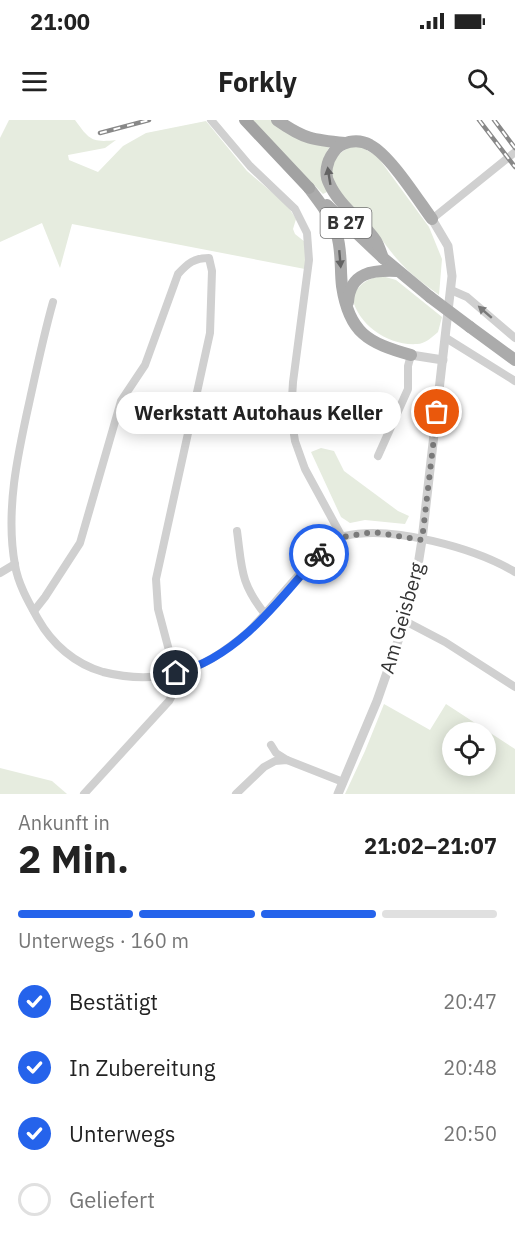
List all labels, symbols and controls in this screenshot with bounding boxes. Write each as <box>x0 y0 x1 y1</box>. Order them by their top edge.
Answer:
text: 21:00 <box>30 7 90 36</box>
text: Forkly <box>218 64 297 99</box>
icon: menu <box>18 65 51 98</box>
icon: search <box>464 65 497 98</box>
one-way arrow <box>324 166 333 185</box>
road number: B 27 <box>320 208 372 238</box>
one-way arrow <box>335 250 345 269</box>
one-way arrow <box>478 306 493 319</box>
pin <box>411 386 462 437</box>
callout: Werkstatt Autohaus Keller <box>116 391 401 433</box>
icon: bag <box>420 395 453 428</box>
text: Werkstatt Autohaus Keller <box>134 399 383 426</box>
courier <box>289 524 349 584</box>
icon: bike <box>303 538 336 571</box>
street label: Am Geisberg <box>373 559 430 677</box>
pin <box>150 647 201 698</box>
icon: home <box>159 656 192 689</box>
map controls <box>442 722 496 776</box>
button: locate <box>442 722 496 776</box>
text: Ankunft in <box>18 809 110 836</box>
text: 21:02–21:07 <box>364 831 497 860</box>
text: 2 Min. <box>18 833 129 884</box>
text: Unterwegs · 160 m <box>18 927 189 954</box>
icon: check <box>18 985 51 1018</box>
text: Bestätigt <box>69 987 158 1016</box>
text: 20:47 <box>443 988 497 1015</box>
icon: check <box>18 1051 51 1084</box>
text: In Zubereitung <box>69 1053 215 1082</box>
text: 20:48 <box>443 1054 497 1081</box>
icon: check <box>18 1117 51 1150</box>
text: Unterwegs <box>69 1119 176 1148</box>
text: 20:50 <box>443 1120 497 1147</box>
text: Geliefert <box>69 1185 155 1214</box>

